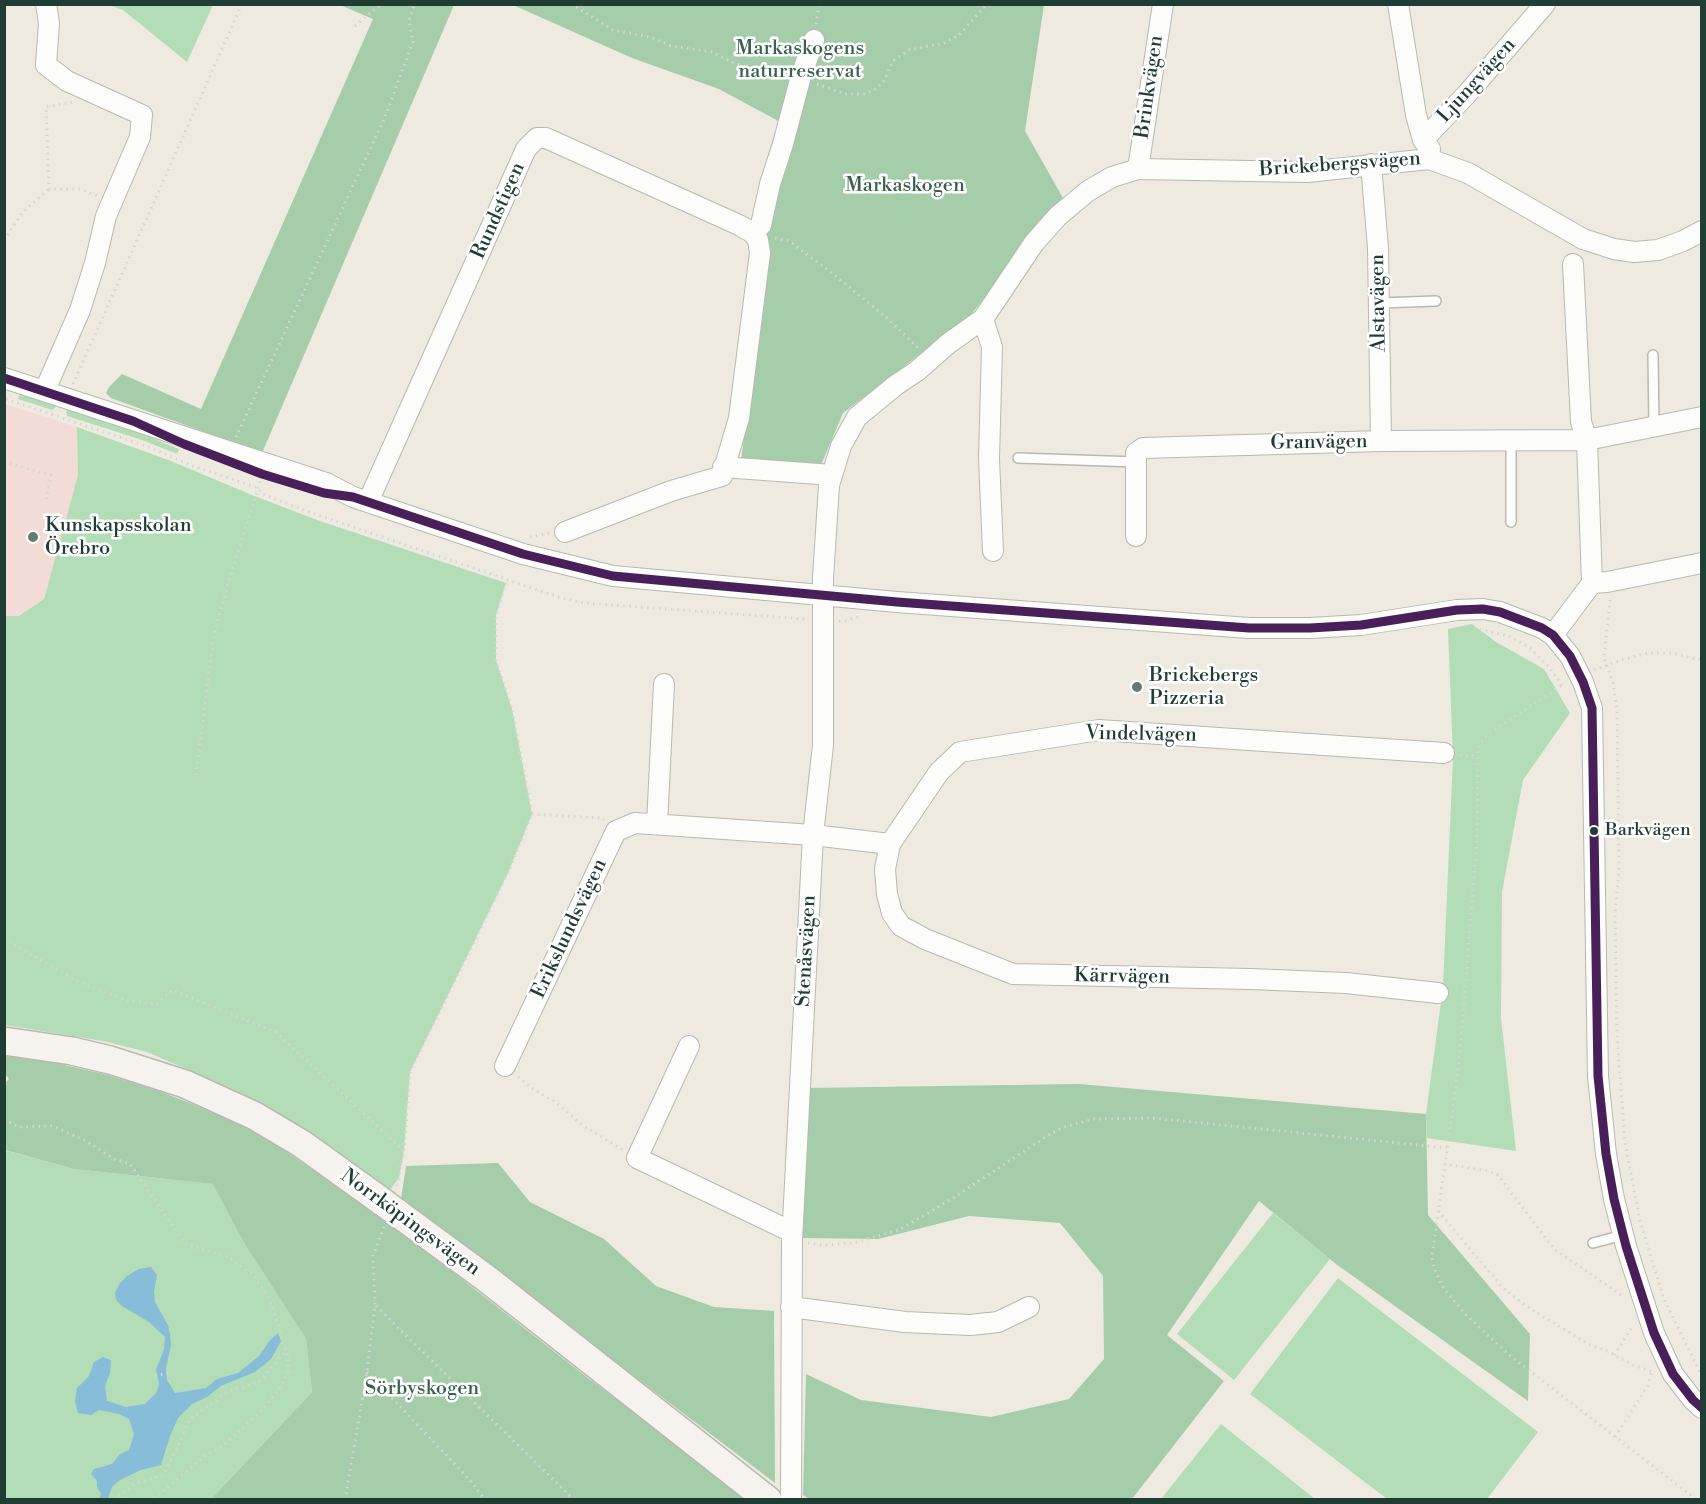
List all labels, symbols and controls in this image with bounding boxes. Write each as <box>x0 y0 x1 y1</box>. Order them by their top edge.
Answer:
street label: Brinkvägen <box>1131 34 1169 140</box>
street label: Ljungvägen <box>1433 34 1521 128</box>
park label: Markaskogens naturreservat <box>736 37 864 84</box>
street label: Brickebergsvägen <box>1258 147 1422 183</box>
street label: Rundstigen <box>467 159 531 263</box>
park label: Markaskogen <box>845 174 965 198</box>
street label: Alstavägen <box>1366 254 1392 352</box>
street label: Granvägen <box>1270 430 1368 456</box>
place label: Kunskapsskolan Örebro <box>45 514 192 561</box>
marker: Kunskapsskolan Örebro <box>26 530 40 544</box>
place label: Brickebergs Pizzeria <box>1149 664 1258 711</box>
marker: Brickebergs Pizzeria <box>1130 680 1144 694</box>
street label: Vindelvägen <box>1085 722 1197 748</box>
place label: Barkvägen <box>1605 820 1691 842</box>
marker: Barkvägen <box>1588 825 1600 837</box>
street label: Erikslundsvägen <box>527 855 613 1003</box>
street label: Stenåsvägen <box>792 895 822 1007</box>
street label: Kärrvägen <box>1074 964 1170 990</box>
street label: Norrköpingsvägen <box>336 1164 484 1282</box>
park label: Sörbyskogen <box>365 1377 479 1401</box>

